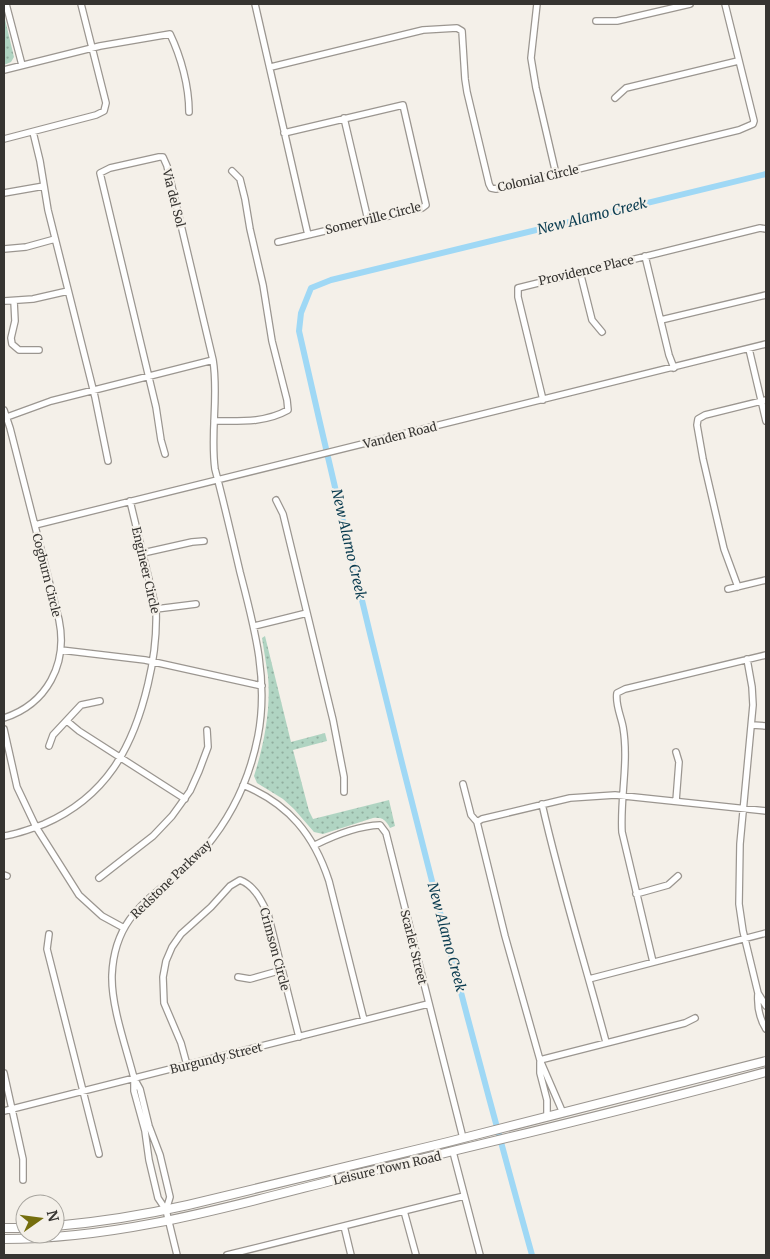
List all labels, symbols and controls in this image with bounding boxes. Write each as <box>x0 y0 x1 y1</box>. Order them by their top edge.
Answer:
street label: Colonial Circle <box>496 161 580 195</box>
street label: Via del Sol <box>159 167 188 229</box>
water label: New Alamo Creek <box>535 194 649 238</box>
street label: Somerville Circle <box>324 199 422 237</box>
street label: Providence Place <box>537 252 635 288</box>
street label: Vanden Road <box>361 419 438 452</box>
water label: New Alamo Creek <box>328 487 370 601</box>
street label: Engineer Circle <box>129 525 163 615</box>
street label: Cogburn Circle <box>29 532 65 618</box>
street label: Redstone Parkway <box>128 837 214 921</box>
water label: New Alamo Creek <box>424 880 470 994</box>
street label: Crimson Circle <box>257 906 293 992</box>
street label: Scarlet Street <box>397 908 431 986</box>
street label: Burgundy Street <box>168 1039 264 1077</box>
street label: Leisure Town Road <box>332 1148 442 1188</box>
north arrow <box>15 1194 65 1244</box>
text: N <box>43 1208 63 1223</box>

